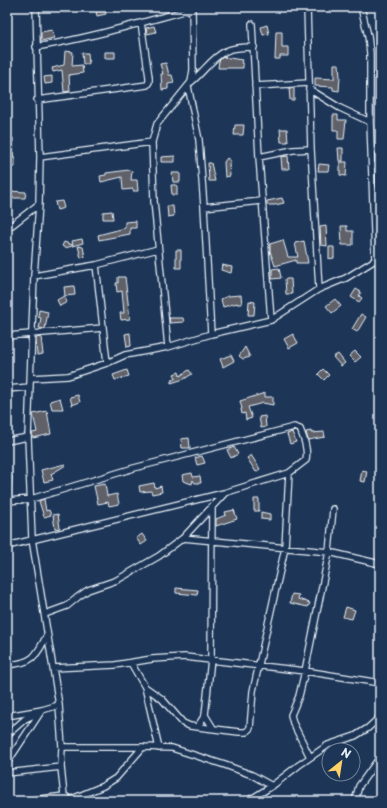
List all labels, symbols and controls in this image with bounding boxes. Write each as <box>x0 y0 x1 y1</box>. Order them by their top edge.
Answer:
north arrow <box>321 742 361 782</box>
text: N <box>338 743 355 763</box>

